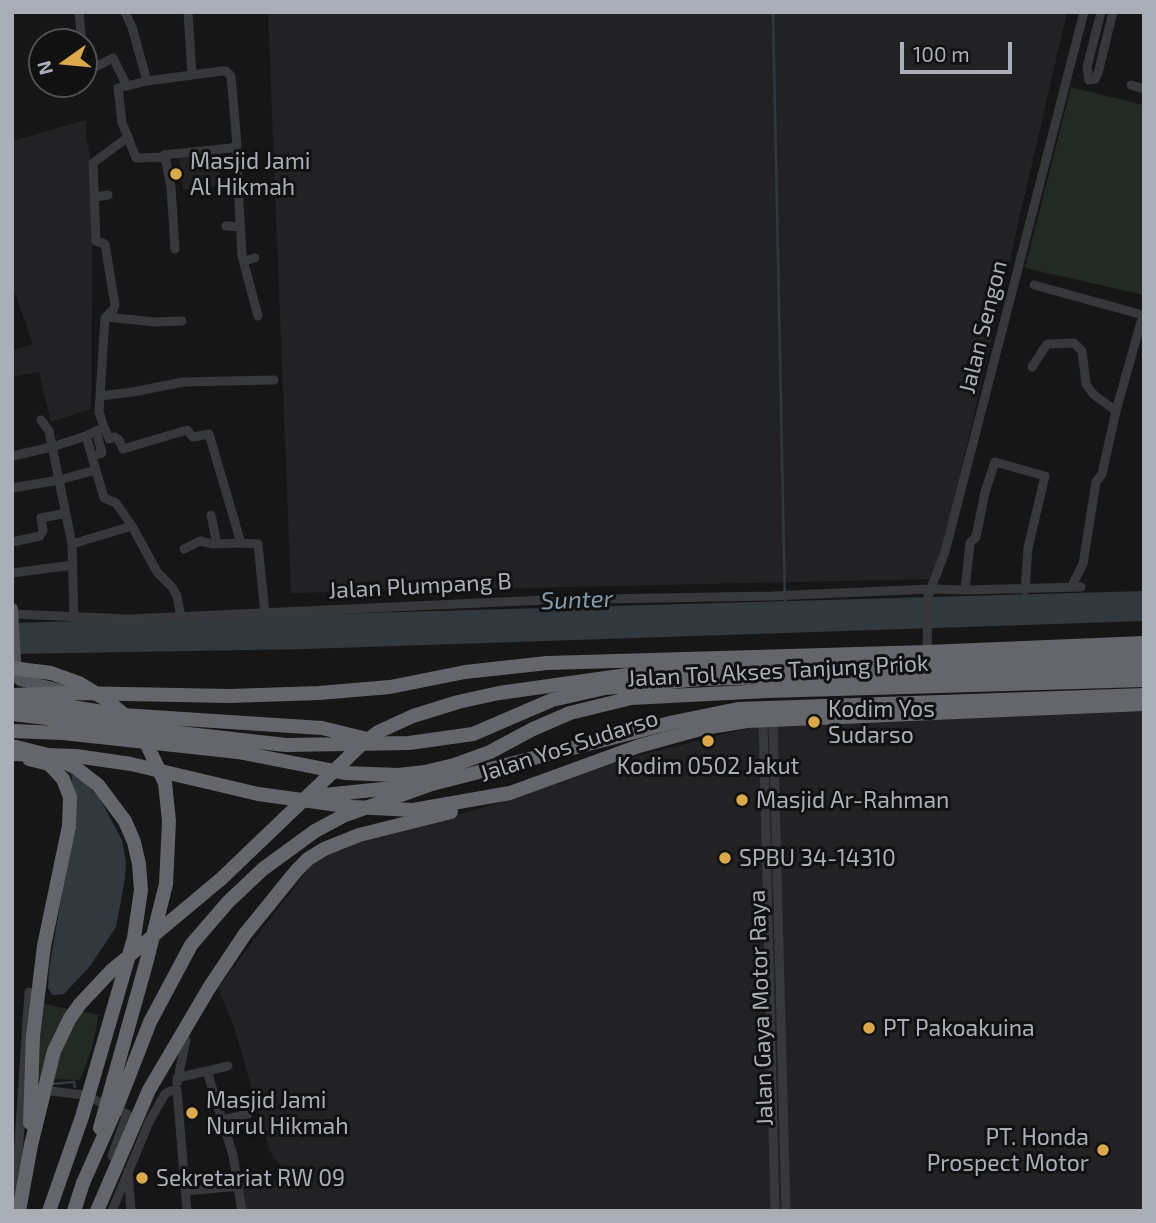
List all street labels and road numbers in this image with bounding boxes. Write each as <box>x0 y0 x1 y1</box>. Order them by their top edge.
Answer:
street label: Jalan Sengon <box>953 258 1013 396</box>
street label: Jalan Plumpang B <box>328 567 512 605</box>
street label: Jalan Tol Akses Tanjung Priok <box>627 649 929 693</box>
street label: Jalan Yos Sudarso <box>476 704 662 788</box>
street label: Jalan Gaya Motor Raya <box>743 889 779 1127</box>

